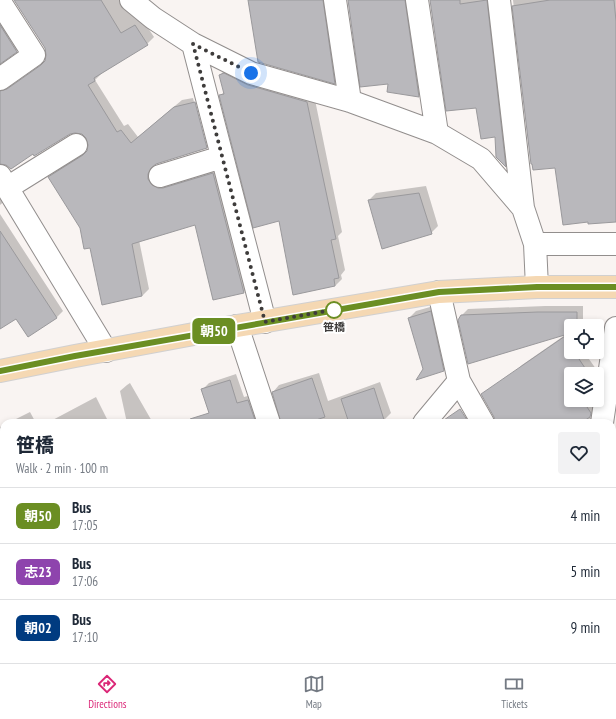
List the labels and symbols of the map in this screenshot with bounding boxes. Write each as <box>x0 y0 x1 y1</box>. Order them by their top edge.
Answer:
your location <box>241 63 261 83</box>
marker: 笹橋 <box>325 301 343 319</box>
line badge: 朝50 <box>191 318 237 344</box>
place label: 笹橋 <box>323 320 345 334</box>

